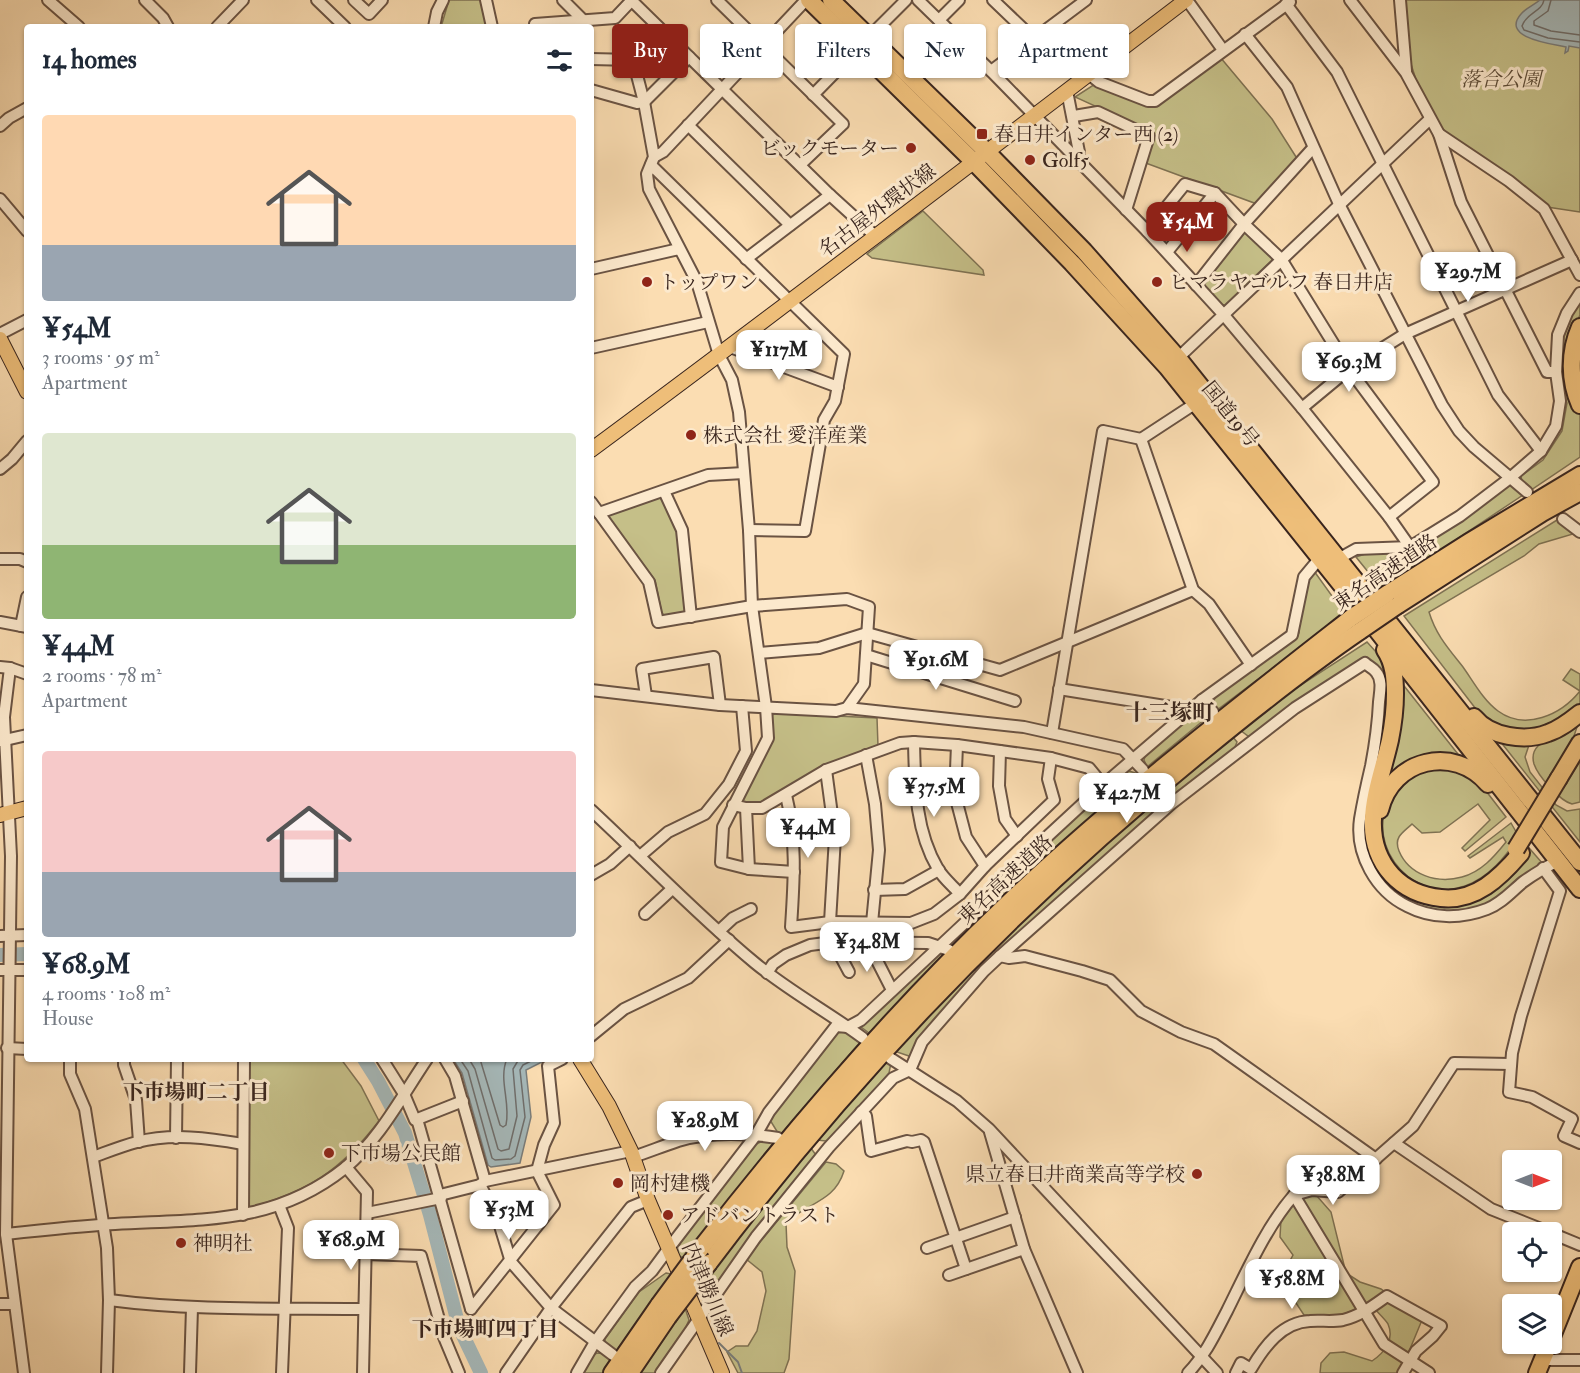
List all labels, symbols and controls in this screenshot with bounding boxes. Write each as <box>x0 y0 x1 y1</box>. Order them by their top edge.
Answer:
chip: Buy <box>612 24 688 78</box>
chip: Rent <box>700 24 783 78</box>
chip: Filters <box>795 24 892 78</box>
chip: New <box>904 24 986 78</box>
chip: Apartment <box>998 24 1129 78</box>
text: 14 homes <box>42 44 137 76</box>
icon: filters <box>543 44 576 77</box>
park label: 落合公園 <box>1461 67 1544 92</box>
place label: 春日井インター西 (2) <box>994 122 1178 147</box>
marker: 春日井インター西 (2) <box>975 127 989 141</box>
place label: ビックモーター <box>761 136 899 161</box>
marker: ビックモーター <box>904 141 918 155</box>
place label: Golf5 <box>1042 148 1089 173</box>
marker: Golf5 <box>1023 153 1037 167</box>
icon: home <box>255 154 363 262</box>
street label: 名古屋外環状線 <box>814 158 941 263</box>
pin: ¥54M <box>1151 202 1223 253</box>
text: ¥54M <box>1160 209 1214 234</box>
pin: ¥29.7M <box>1419 252 1517 303</box>
text: ¥29.7M <box>1434 259 1502 284</box>
place label: トップワン <box>659 270 758 295</box>
place label: ヒマラヤゴルフ 春日井店 <box>1169 270 1393 295</box>
marker: トップワン <box>640 275 654 289</box>
marker: ヒマラヤゴルフ 春日井店 <box>1150 275 1164 289</box>
text: ¥54M <box>42 313 111 345</box>
pin: ¥117M <box>737 330 821 381</box>
text: ¥117M <box>750 337 808 362</box>
pin: ¥69.3M <box>1300 342 1398 393</box>
text: 3 rooms · 95 m² <box>42 345 160 370</box>
text: ¥69.3M <box>1316 349 1382 374</box>
text: Apartment <box>42 370 127 395</box>
street label: 国道19号 <box>1197 376 1265 452</box>
place label: 株式会社 愛洋産業 <box>703 423 867 448</box>
marker: 株式会社 愛洋産業 <box>684 428 698 442</box>
icon: home <box>255 472 363 580</box>
street label: 東名高速道路 <box>1329 528 1442 616</box>
text: ¥44M <box>42 631 115 663</box>
pin: ¥91.6M <box>887 640 985 691</box>
text: ¥91.6M <box>903 647 969 672</box>
text: 2 rooms · 78 m² <box>42 663 162 688</box>
text: Apartment <box>42 688 127 713</box>
district label: 十三塚町 <box>1126 699 1214 727</box>
pin: ¥37.5M <box>885 767 983 818</box>
pin: ¥42.7M <box>1078 773 1176 824</box>
text: ¥37.5M <box>902 774 966 799</box>
text: ¥42.7M <box>1093 780 1161 805</box>
icon: home <box>255 790 363 898</box>
pin: ¥44M <box>772 808 844 859</box>
text: ¥44M <box>780 815 836 840</box>
street label: 東名高速道路 <box>953 829 1058 929</box>
pin: ¥34.8M <box>818 922 916 973</box>
text: ¥34.8M <box>834 929 900 954</box>
text: ¥68.9M <box>42 949 130 981</box>
text: 4 rooms · 108 m² <box>42 981 170 1006</box>
text: House <box>42 1006 93 1031</box>
district label: 下市場町二丁目 <box>123 1079 270 1106</box>
pin: ¥28.9M <box>656 1101 754 1152</box>
text: ¥28.9M <box>671 1108 739 1133</box>
place label: 下市場公民館 <box>341 1141 461 1166</box>
marker: 下市場公民館 <box>322 1146 336 1160</box>
north arrow <box>1502 1150 1562 1210</box>
map controls <box>1502 1150 1562 1354</box>
pin: ¥38.8M <box>1284 1155 1382 1206</box>
place label: 県立春日井商業高等学校 <box>965 1162 1185 1187</box>
text: ¥38.8M <box>1301 1162 1365 1187</box>
marker: 県立春日井商業高等学校 <box>1190 1167 1204 1181</box>
place label: 岡村建機 <box>630 1171 710 1196</box>
marker: 岡村建機 <box>611 1176 625 1190</box>
pin: ¥53M <box>473 1190 545 1241</box>
text: ¥53M <box>484 1197 534 1222</box>
place label: アドバントラスト <box>680 1203 839 1228</box>
marker: アドバントラスト <box>661 1208 675 1222</box>
pin: ¥68.9M <box>302 1220 400 1271</box>
button: locate <box>1502 1222 1562 1282</box>
text: ¥68.9M <box>317 1227 385 1252</box>
place label: 神明社 <box>193 1231 253 1256</box>
marker: 神明社 <box>174 1236 188 1250</box>
street label: 内津勝川線 <box>676 1238 739 1340</box>
pin: ¥58.8M <box>1243 1259 1341 1310</box>
text: ¥58.8M <box>1259 1266 1325 1291</box>
button: layers <box>1502 1294 1562 1354</box>
district label: 下市場町四丁目 <box>412 1316 559 1343</box>

